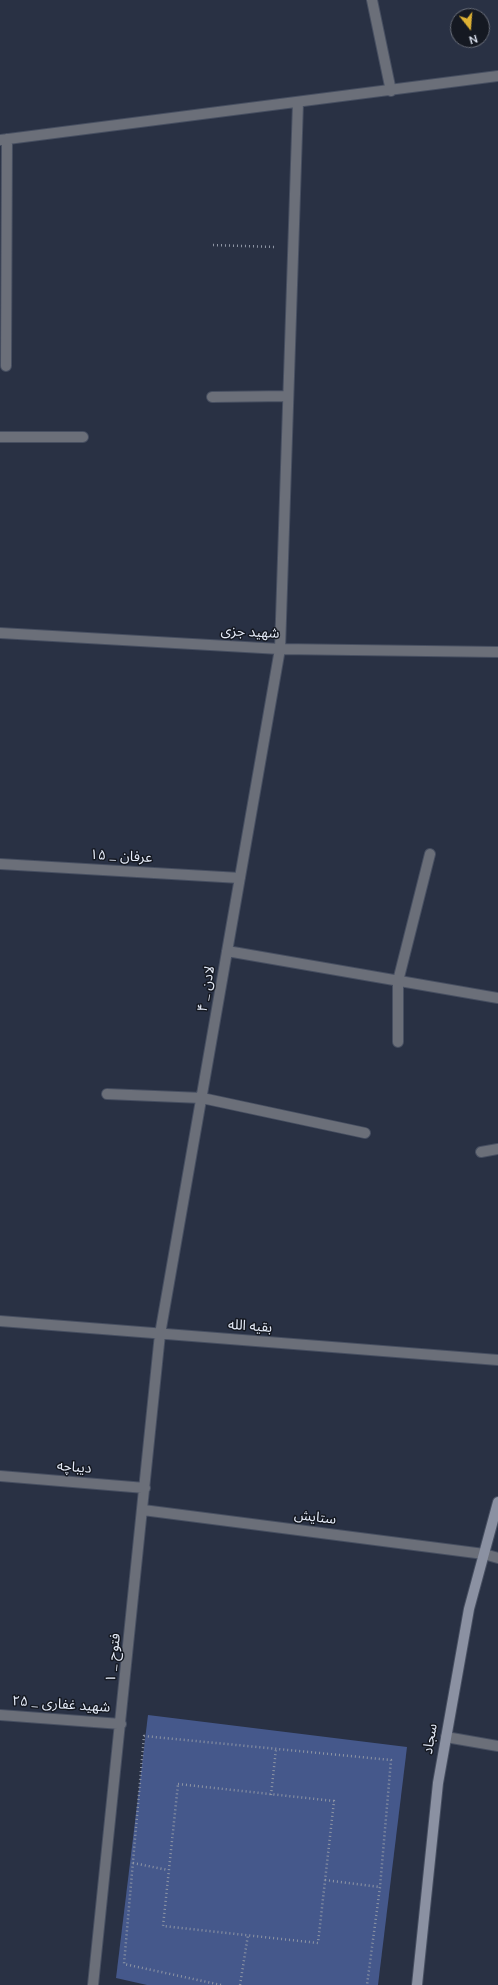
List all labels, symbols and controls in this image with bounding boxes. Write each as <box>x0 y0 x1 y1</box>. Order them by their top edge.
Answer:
north arrow <box>450 8 490 48</box>
text: N <box>467 31 479 47</box>
street label: شهید جزی <box>220 623 280 643</box>
street label: عرفان _ ۱۵ <box>89 847 153 867</box>
street label: لادن _ ۴ <box>195 965 219 1013</box>
street label: بقیه الله <box>227 1317 273 1337</box>
street label: دیباچه <box>56 1458 92 1478</box>
street label: ستایش <box>293 1507 337 1529</box>
street label: فتوح _ ۱ <box>103 1633 125 1683</box>
street label: شهید غفاری _ ۲۵ <box>11 1693 111 1717</box>
street label: سجاد <box>420 1722 442 1756</box>

